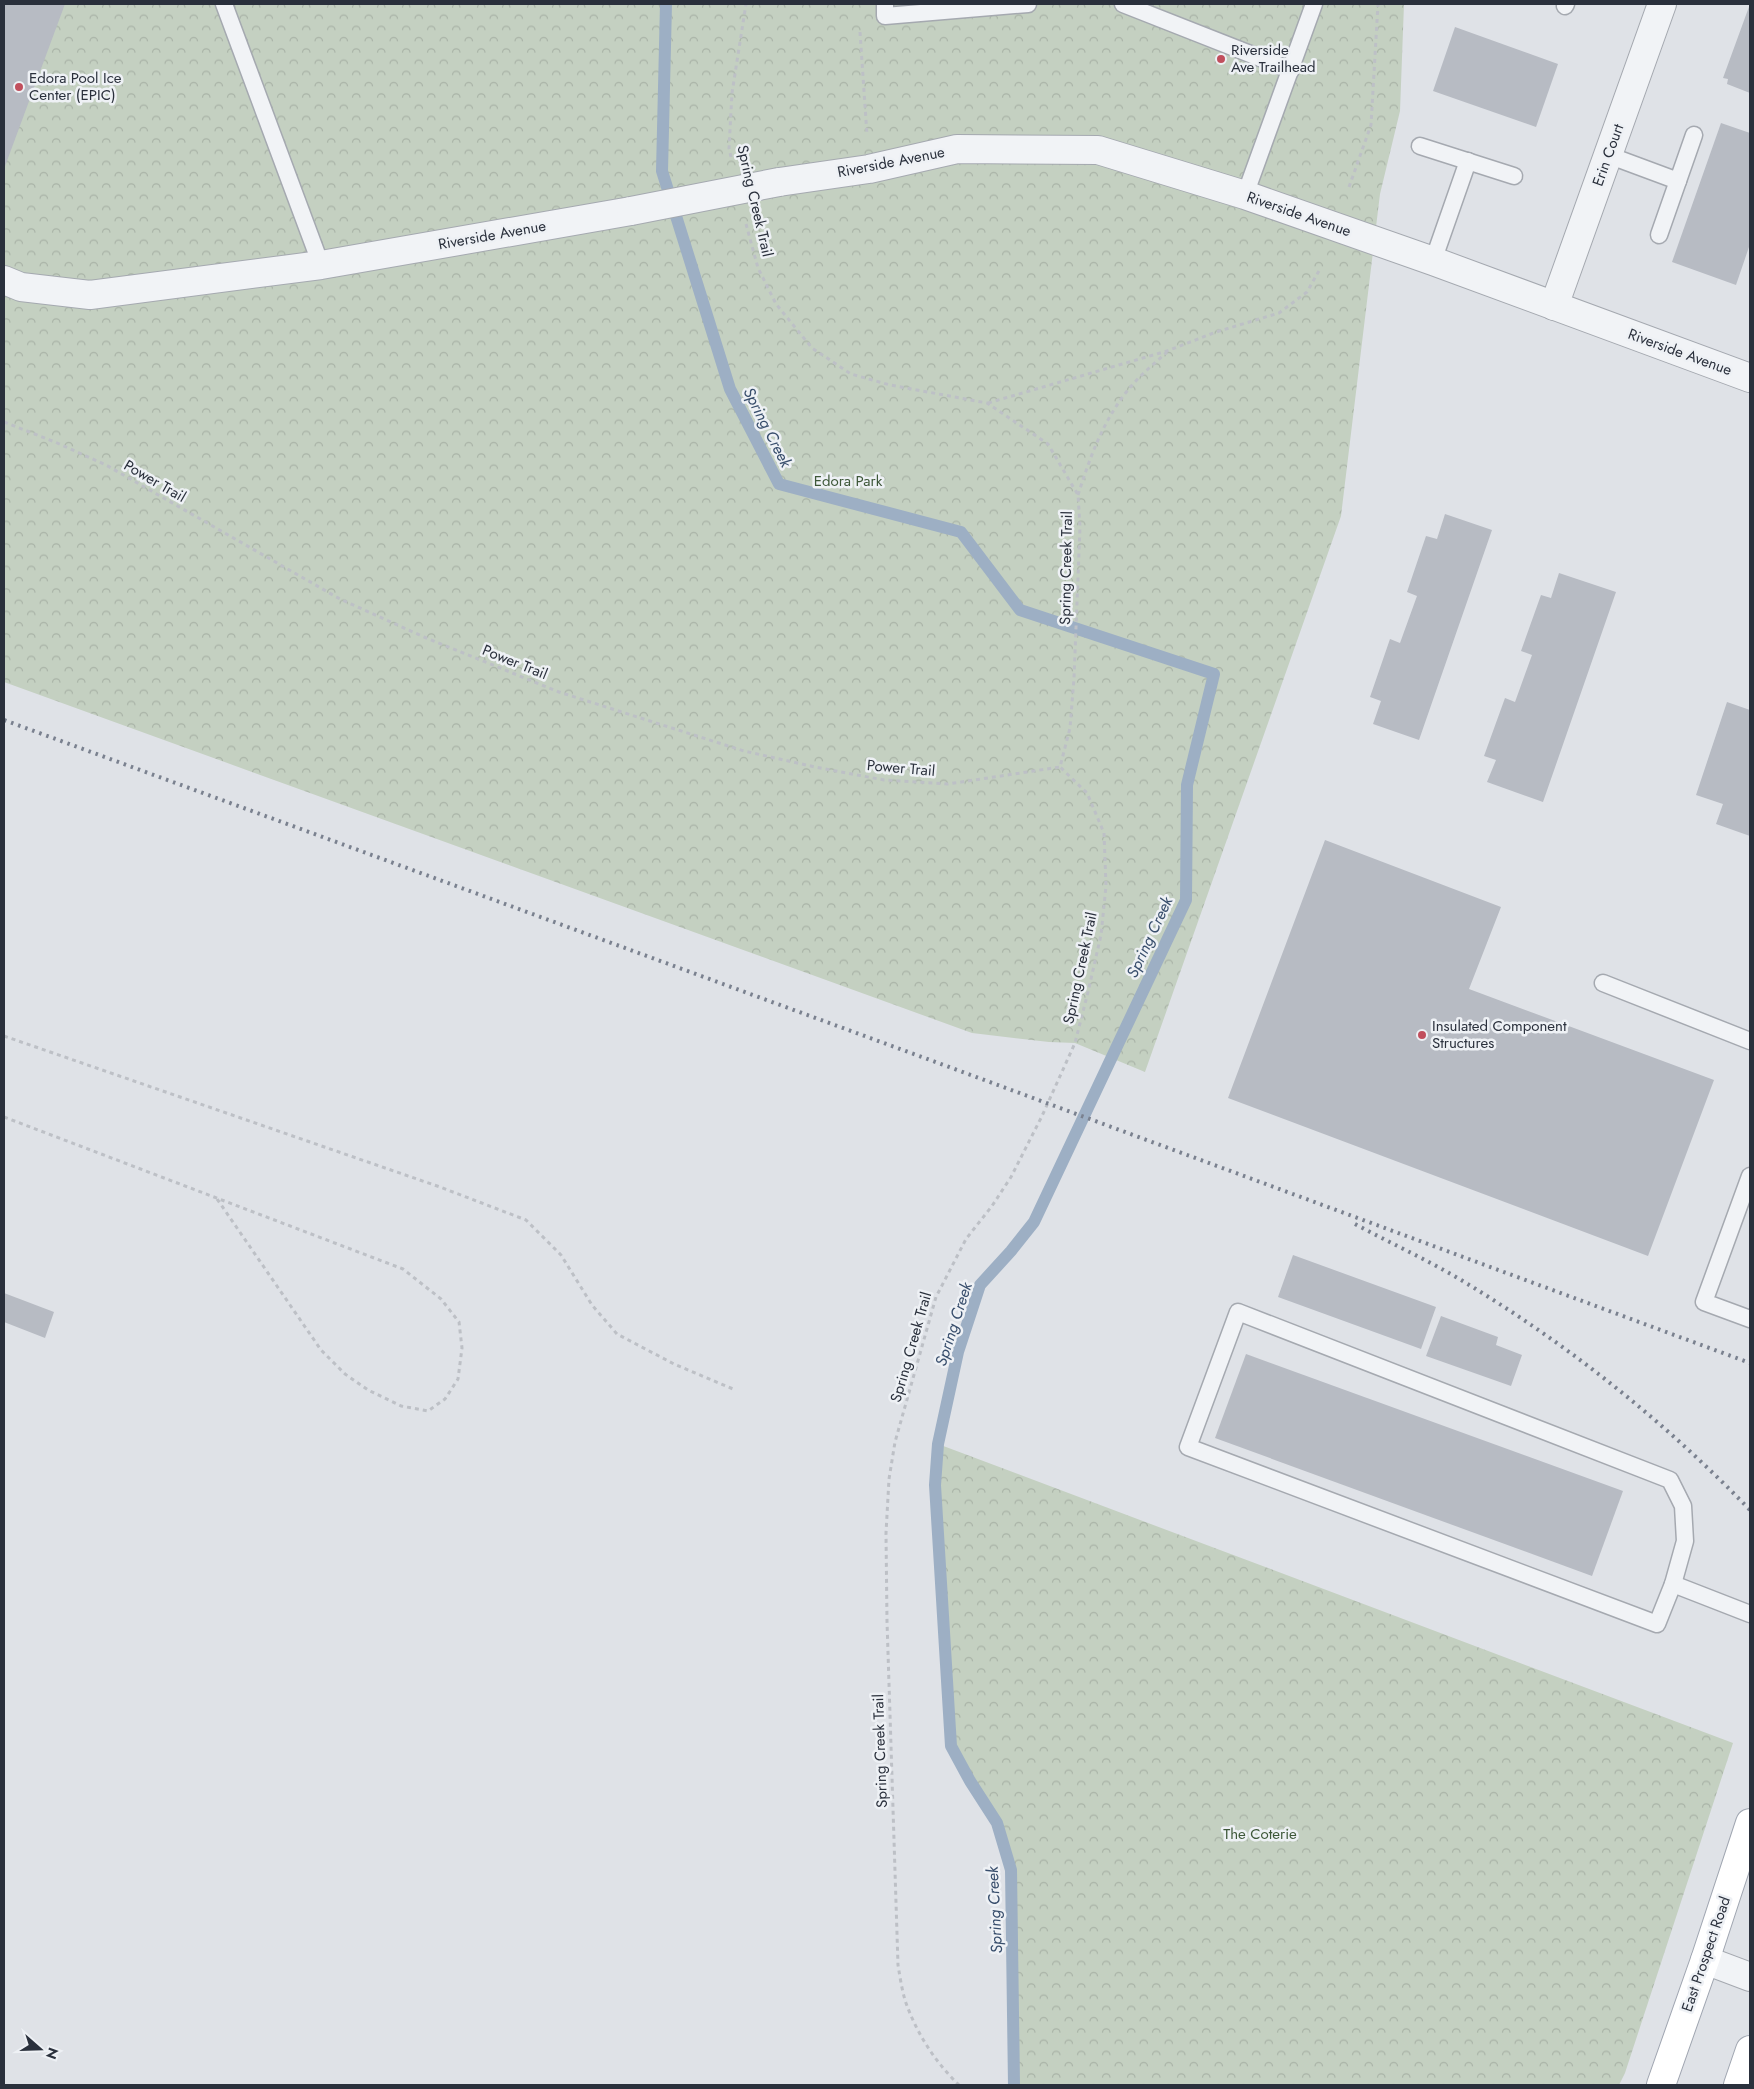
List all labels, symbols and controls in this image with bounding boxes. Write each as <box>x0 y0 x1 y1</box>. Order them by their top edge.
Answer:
place label: Riverside Ave Trailhead <box>1231 39 1316 78</box>
marker: Riverside Ave Trailhead <box>1215 53 1227 65</box>
place label: Edora Pool Ice Center (EPIC) <box>29 67 122 106</box>
marker: Edora Pool Ice Center (EPIC) <box>13 81 25 93</box>
street label: Erin Court <box>1587 120 1630 189</box>
street label: Riverside Avenue <box>835 141 947 183</box>
street label: Spring Creek Trail <box>731 143 779 259</box>
street label: Riverside Avenue <box>1244 186 1354 242</box>
street label: Riverside Avenue <box>436 215 548 255</box>
street label: Riverside Avenue <box>1625 323 1735 381</box>
water label: Spring Creek <box>738 383 798 472</box>
street label: Power Trail <box>120 454 190 508</box>
park label: Edora Park <box>814 470 883 492</box>
street label: Spring Creek Trail <box>1054 511 1078 625</box>
street label: Power Trail <box>479 639 551 685</box>
street label: Power Trail <box>866 754 936 782</box>
water label: Spring Creek <box>1121 892 1179 982</box>
street label: Spring Creek Trail <box>1057 910 1103 1026</box>
place label: Insulated Component Structures <box>1432 1015 1567 1054</box>
marker: Insulated Component Structures <box>1416 1029 1428 1041</box>
water label: Spring Creek <box>929 1278 978 1369</box>
street label: Spring Creek Trail <box>885 1289 937 1405</box>
street label: Spring Creek Trail <box>867 1694 893 1808</box>
park label: The Coterie <box>1223 1823 1297 1845</box>
water label: Spring Creek <box>981 1865 1008 1954</box>
street label: East Prospect Road <box>1676 1893 1736 2015</box>
north arrow <box>15 2024 65 2074</box>
text: N <box>41 2045 64 2062</box>

